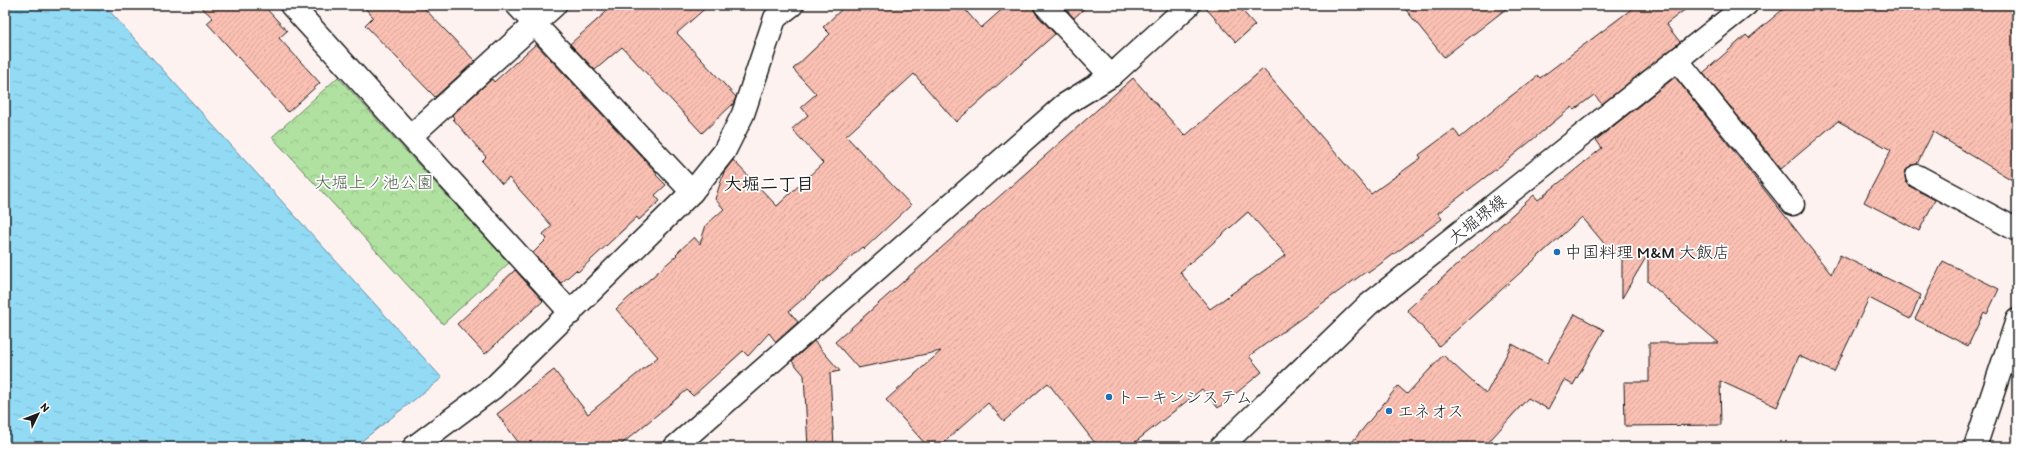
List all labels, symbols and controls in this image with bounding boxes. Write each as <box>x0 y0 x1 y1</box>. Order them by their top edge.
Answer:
park label: 大堀上ノ池公園 <box>315 172 434 192</box>
district label: 大堀二丁目 <box>724 173 814 195</box>
street label: 大堀堺線 <box>1444 190 1510 248</box>
place label: 中国料理 M&M 大飯店 <box>1565 242 1730 262</box>
marker: 中国料理 M&M 大飯店 <box>1552 247 1562 257</box>
place label: トーキンシステム <box>1117 387 1253 407</box>
marker: トーキンシステム <box>1104 392 1114 402</box>
north arrow <box>18 394 58 434</box>
text: N <box>38 400 52 415</box>
place label: エネオス <box>1397 401 1464 421</box>
marker: エネオス <box>1384 406 1394 416</box>

